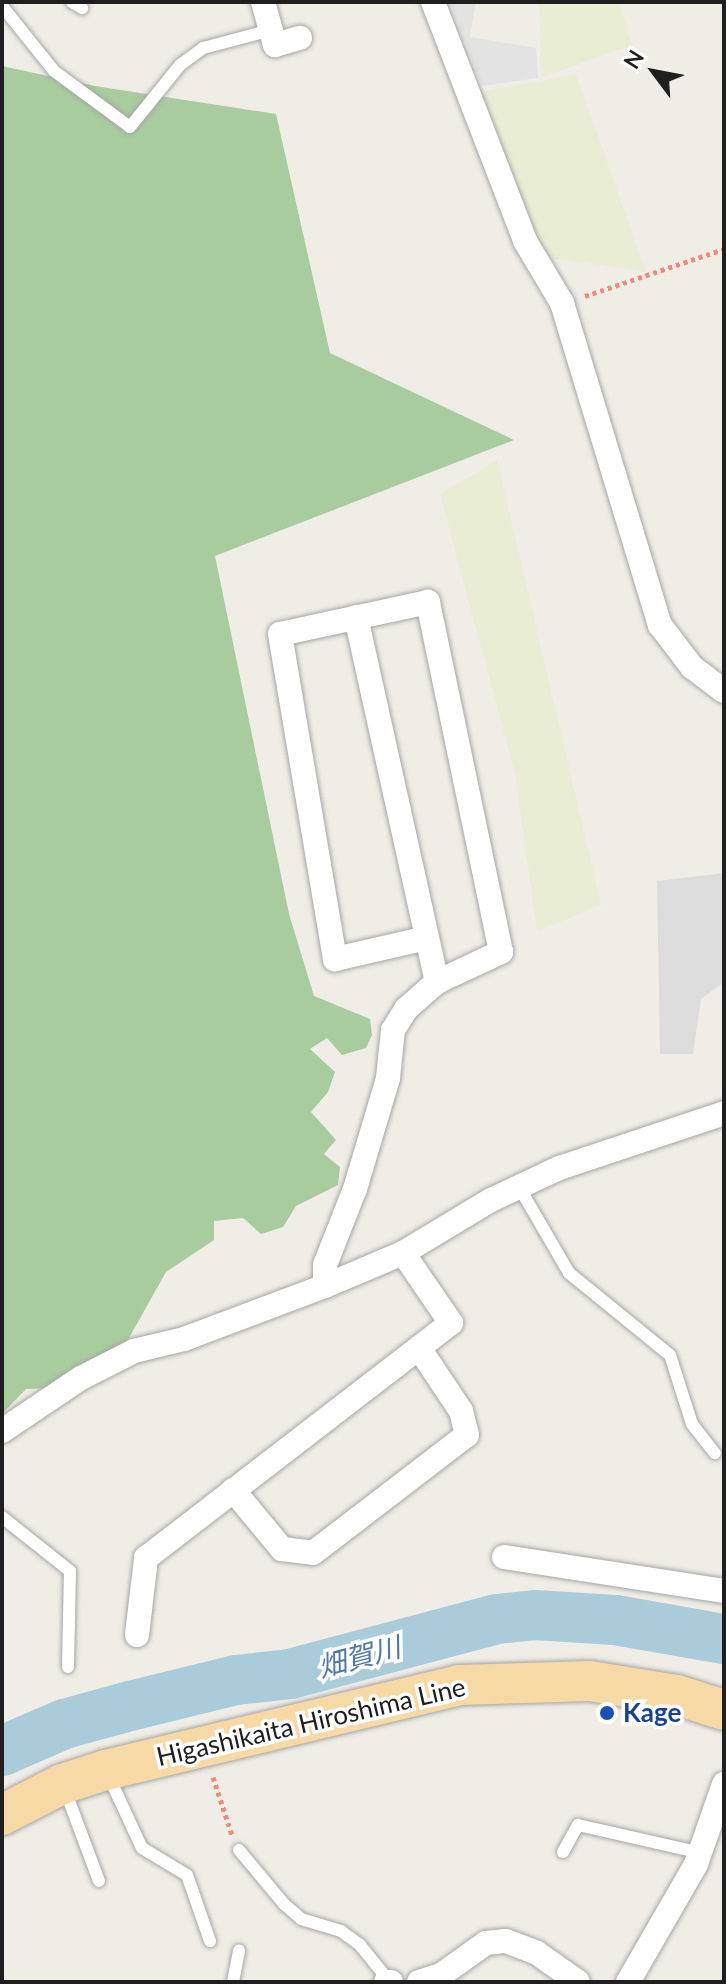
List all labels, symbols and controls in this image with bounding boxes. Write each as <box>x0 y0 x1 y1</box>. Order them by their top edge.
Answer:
north arrow <box>614 32 694 112</box>
text: N <box>617 45 649 73</box>
water label: 畑賀川 <box>314 1629 404 1683</box>
street label: Higashikaita Hiroshima Line <box>154 1671 468 1773</box>
place label: Kage <box>623 1697 681 1729</box>
marker: Kage <box>598 1704 616 1722</box>

